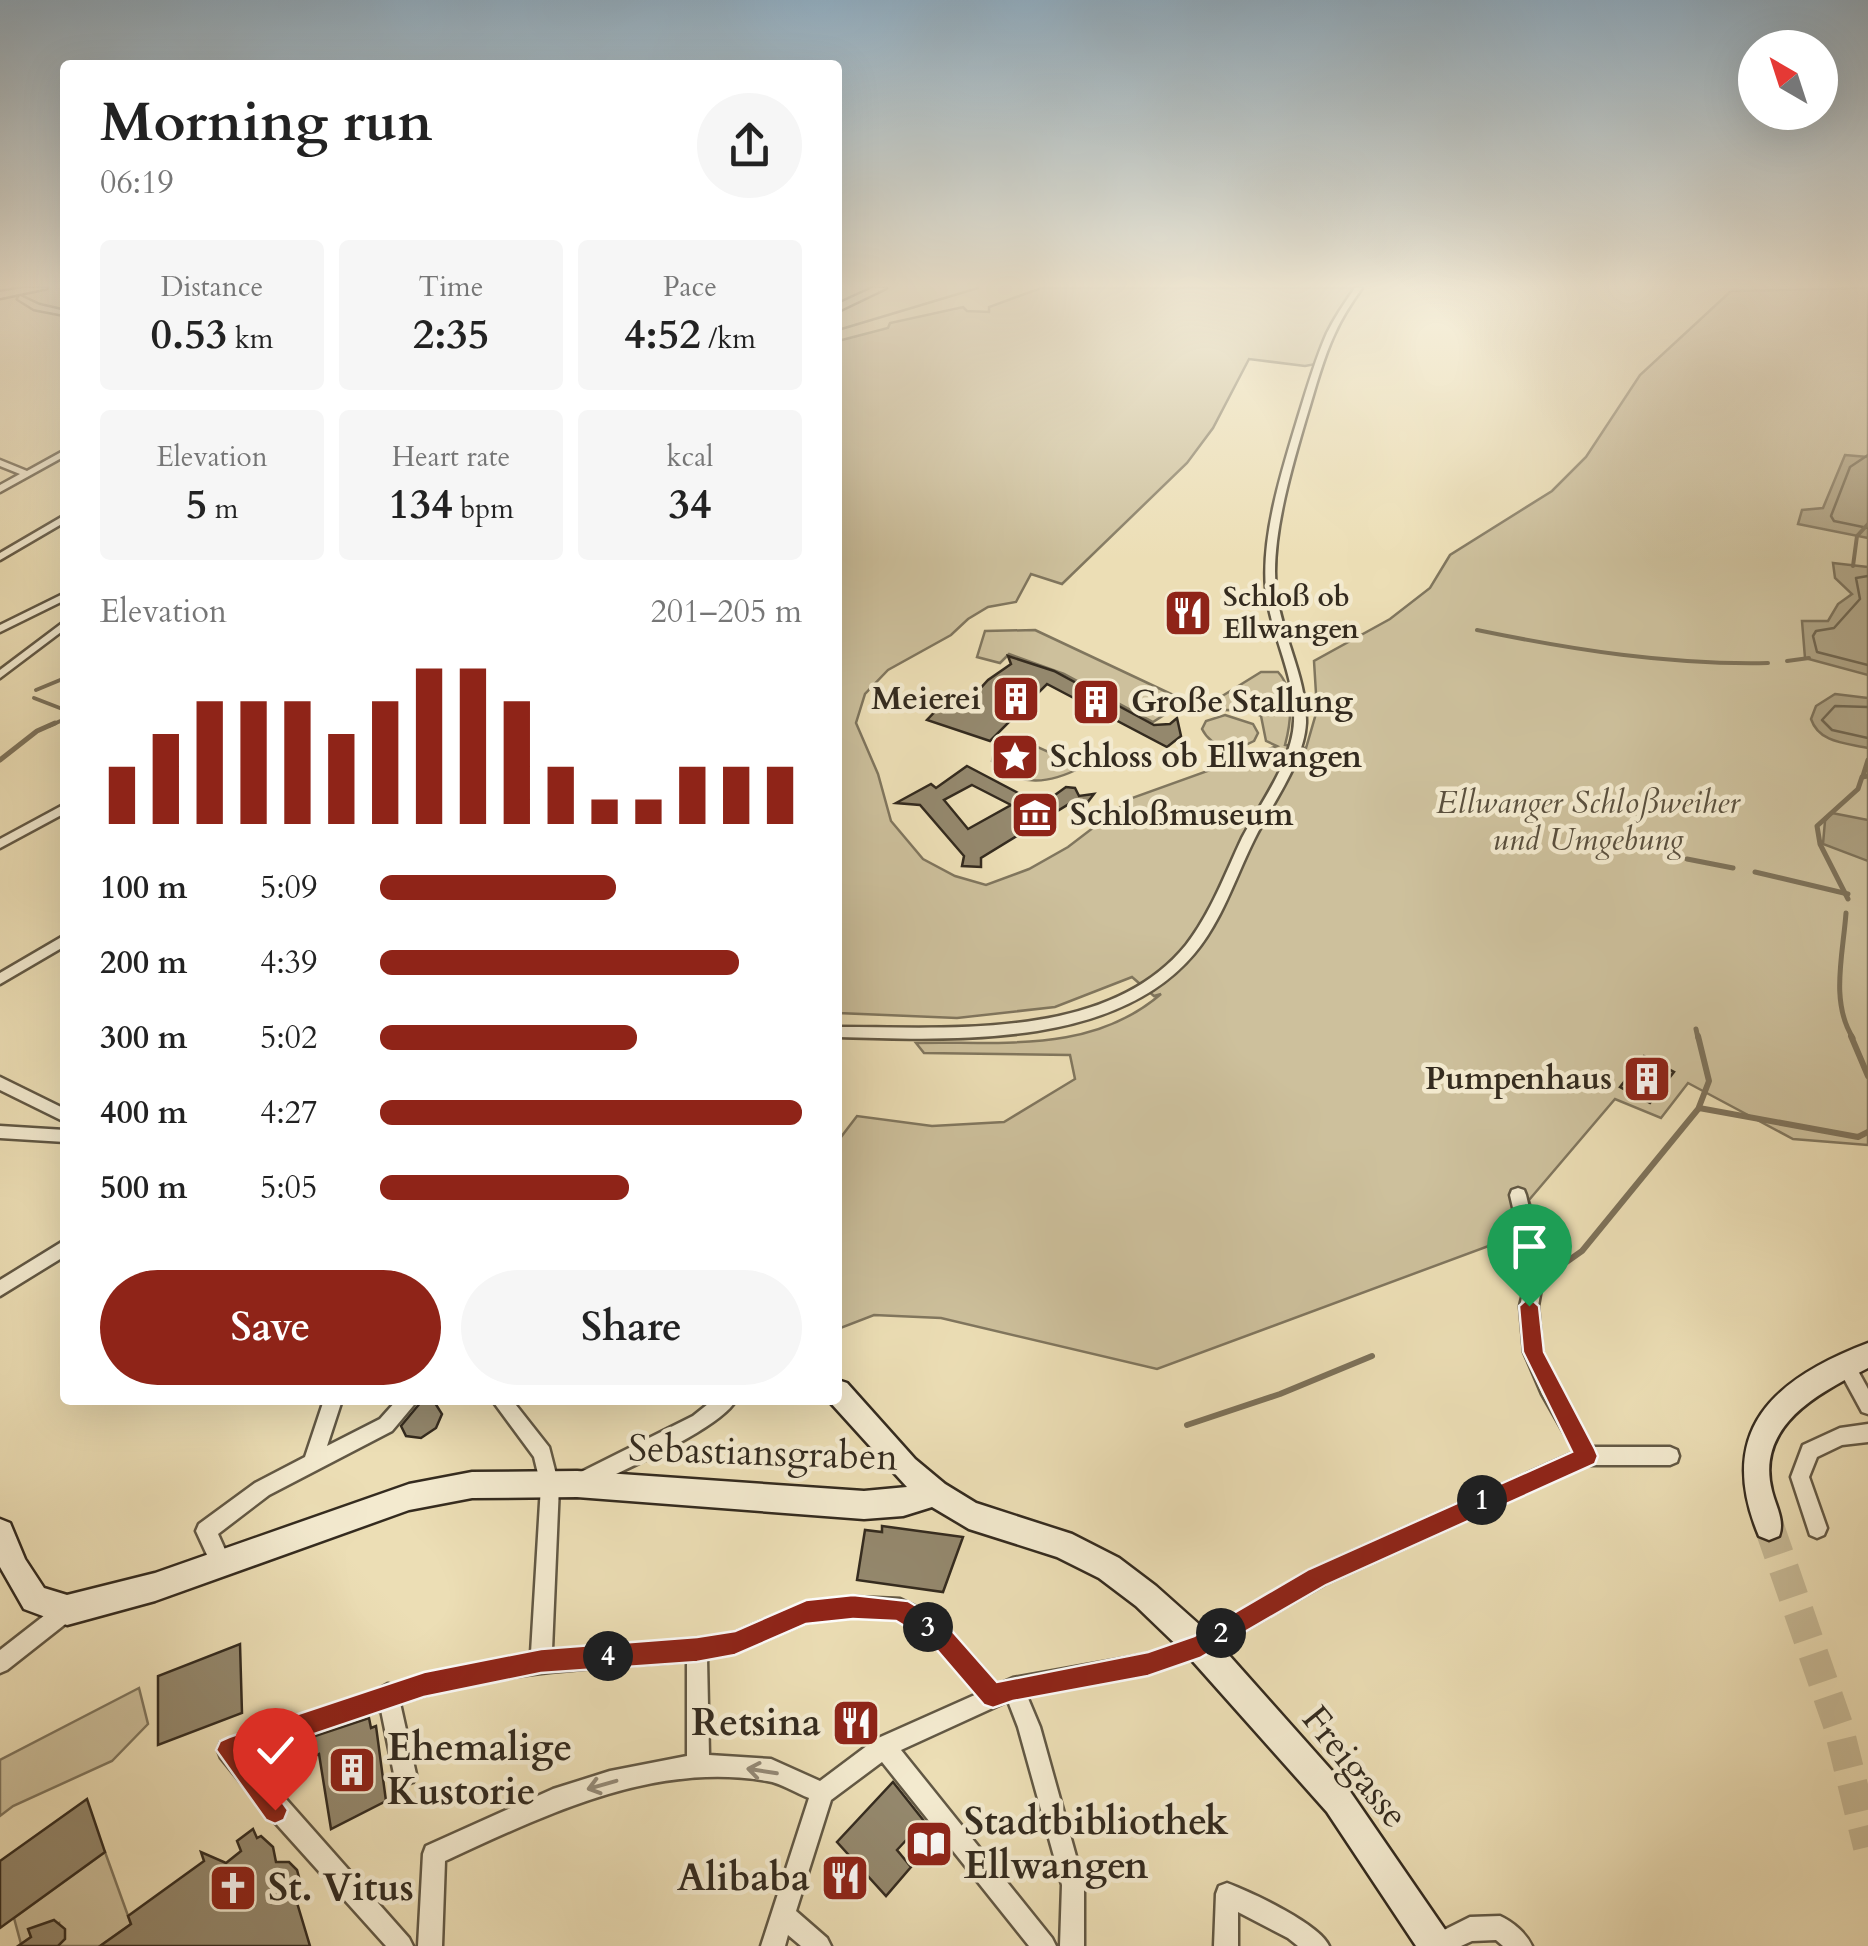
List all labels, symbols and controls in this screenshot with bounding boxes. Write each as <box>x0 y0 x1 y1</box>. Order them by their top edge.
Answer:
north arrow <box>1738 30 1838 130</box>
map controls <box>1738 30 1838 130</box>
text: Morning run <box>100 86 433 160</box>
button: share <box>697 93 802 198</box>
text: 06:19 <box>100 161 174 205</box>
text: Distance <box>161 268 263 306</box>
text: Time <box>419 268 483 306</box>
text: Pace <box>663 268 717 306</box>
text: 0.53 <box>151 306 227 363</box>
text: 2:35 <box>413 306 489 363</box>
text: 4:52 <box>624 306 701 363</box>
text: km <box>227 320 273 358</box>
text: /km <box>701 320 756 358</box>
text: Elevation <box>156 438 268 476</box>
text: Heart rate <box>392 438 510 476</box>
text: kcal <box>667 438 713 476</box>
text: 5 <box>186 476 207 533</box>
text: 134 <box>388 476 453 533</box>
text: 34 <box>668 476 712 533</box>
text: m <box>207 490 238 528</box>
text: bpm <box>453 490 514 528</box>
place label: Schloß ob Ellwangen <box>1223 578 1359 648</box>
restaurant icon: Schloß ob Ellwangen <box>1162 587 1214 639</box>
text: Elevation <box>100 590 227 634</box>
text: 201–205 m <box>650 590 802 634</box>
building icon: Meierei <box>990 673 1042 725</box>
building icon: Große Stallung <box>1070 676 1122 728</box>
place label: Meierei <box>871 677 981 721</box>
place label: Große Stallung <box>1131 680 1353 724</box>
place icon: Schloss ob Ellwangen <box>989 731 1041 783</box>
place label: Schloss ob Ellwangen <box>1050 735 1363 779</box>
park label: Ellwanger Schloßweiher und Umgebung <box>1436 781 1741 862</box>
museum icon: Schloßmuseum <box>1009 789 1061 841</box>
place label: Schloßmuseum <box>1070 793 1294 837</box>
text: 100 m <box>100 866 187 910</box>
text: 5:09 <box>260 866 317 910</box>
text: 200 m <box>100 941 187 985</box>
text: 4:39 <box>260 941 317 985</box>
text: 300 m <box>100 1016 187 1060</box>
text: 5:02 <box>260 1016 317 1060</box>
building icon: Pumpenhaus <box>1621 1053 1673 1105</box>
place label: Pumpenhaus <box>1425 1057 1612 1101</box>
text: 400 m <box>100 1091 187 1135</box>
text: 4:27 <box>260 1091 317 1135</box>
text: 500 m <box>100 1166 187 1210</box>
text: 5:05 <box>260 1166 317 1210</box>
pin <box>1487 1204 1572 1307</box>
icon: arrive <box>1502 1219 1557 1274</box>
button: Save <box>100 1270 441 1385</box>
button: Share <box>461 1270 802 1385</box>
street label: Sebastiansgraben <box>627 1422 899 1484</box>
pin: 1 <box>1457 1475 1507 1525</box>
text: 1 <box>1475 1481 1489 1519</box>
pin: 3 <box>903 1602 953 1652</box>
text: 3 <box>921 1608 935 1646</box>
pin: 2 <box>1196 1608 1246 1658</box>
text: 2 <box>1214 1614 1228 1652</box>
pin: 4 <box>583 1631 633 1681</box>
text: 4 <box>601 1637 615 1675</box>
street label: Freigasse <box>1290 1695 1420 1839</box>
place label: Retsina <box>691 1697 821 1749</box>
restaurant icon: Retsina <box>830 1697 882 1749</box>
pin <box>233 1708 318 1811</box>
place label: Ehemalige Kustorie <box>387 1722 572 1818</box>
icon: check <box>248 1723 303 1778</box>
building icon: Ehemalige Kustorie <box>326 1744 378 1796</box>
one-way arrow <box>746 1761 779 1780</box>
one-way arrow <box>587 1777 619 1795</box>
place label: Stadtbibliothek Ellwangen <box>964 1796 1229 1892</box>
library icon: Stadtbibliothek Ellwangen <box>903 1818 955 1870</box>
place label: Alibaba <box>677 1852 810 1904</box>
restaurant icon: Alibaba <box>819 1852 871 1904</box>
church icon: St. Vitus <box>207 1862 259 1914</box>
place label: St. Vitus <box>268 1862 414 1914</box>

